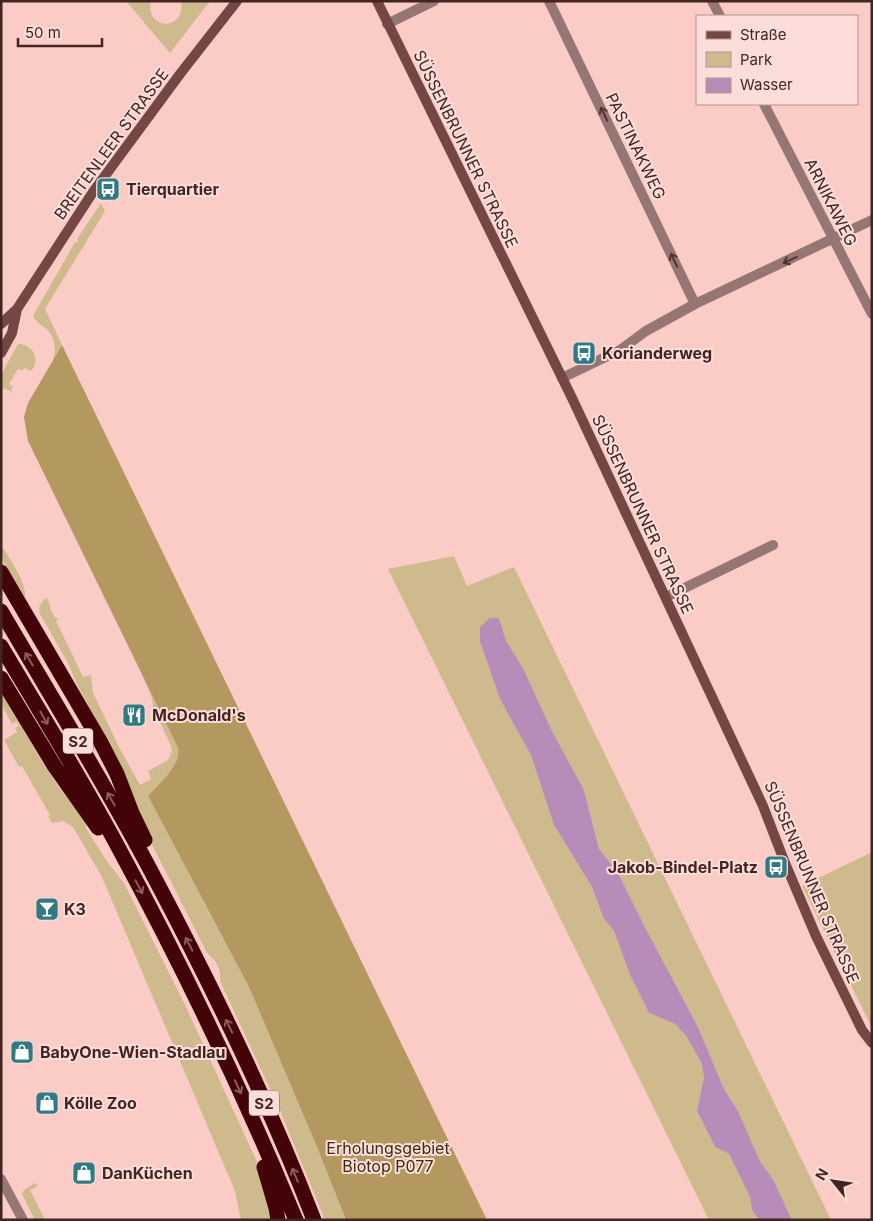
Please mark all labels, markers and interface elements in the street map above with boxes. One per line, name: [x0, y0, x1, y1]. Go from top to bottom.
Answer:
scale bar: [18, 15, 101, 47]
legend: [696, 15, 858, 105]
text: 50 m: [25, 23, 61, 42]
text: Straße: [740, 25, 787, 44]
street label: SÜSSENBRUNNER STRASSE: [409, 47, 523, 251]
text: Park: [740, 50, 773, 69]
street label: BREITENLEER STRASSE: [49, 65, 173, 223]
text: Wasser: [740, 75, 793, 94]
street label: PASTINAKWEG: [602, 89, 670, 203]
one-way arrow: [598, 107, 608, 122]
street label: ARNIKAWEG: [800, 155, 862, 249]
bus stop icon: Tierquartier: [95, 176, 121, 202]
place label: Tierquartier: [126, 179, 220, 199]
one-way arrow: [669, 253, 679, 268]
one-way arrow: [783, 256, 798, 265]
bus stop icon: Korianderweg: [571, 340, 597, 366]
place label: Korianderweg: [602, 343, 712, 363]
street label: SÜSSENBRUNNER STRASSE: [588, 411, 698, 617]
one-way arrow: [24, 652, 34, 666]
restaurant icon: McDonald's: [121, 702, 147, 728]
place label: McDonald's: [152, 705, 246, 725]
one-way arrow: [39, 711, 49, 725]
road number: S2: [63, 728, 93, 754]
street label: SÜSSENBRUNNER STRASSE: [760, 778, 864, 986]
one-way arrow: [106, 793, 116, 807]
bus stop icon: Jakob-Bindel-Platz: [763, 854, 789, 880]
place label: Jakob-Bindel-Platz: [608, 857, 758, 877]
one-way arrow: [134, 879, 144, 894]
bar icon: K3: [34, 896, 60, 922]
place label: K3: [64, 899, 86, 919]
one-way arrow: [183, 937, 193, 952]
one-way arrow: [224, 1019, 233, 1034]
shop icon: BabyOne-Wien-Stadlau: [9, 1039, 35, 1065]
place label: BabyOne-Wien-Stadlau: [40, 1042, 226, 1062]
one-way arrow: [234, 1079, 243, 1094]
shop icon: Kölle Zoo: [34, 1090, 60, 1116]
road number: S2: [249, 1090, 279, 1116]
place label: Kölle Zoo: [64, 1093, 137, 1113]
park label: Erholungsgebiet Biotop P077: [326, 1138, 450, 1176]
north arrow: [808, 1156, 858, 1206]
shop icon: DanKüchen: [71, 1160, 97, 1186]
place label: DanKüchen: [102, 1163, 193, 1183]
text: N: [811, 1165, 831, 1183]
one-way arrow: [290, 1168, 299, 1183]

